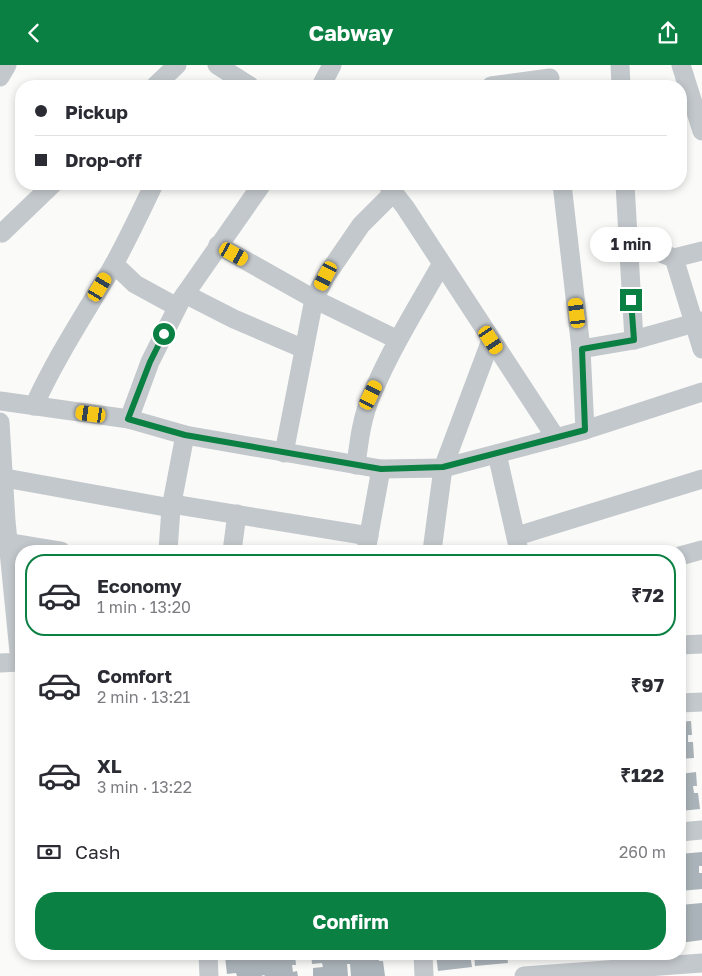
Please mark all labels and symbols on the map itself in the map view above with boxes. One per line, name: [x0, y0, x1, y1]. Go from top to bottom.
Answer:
callout: 1 min: [590, 227, 672, 263]
car: [217, 240, 250, 268]
car: [312, 259, 339, 293]
car: [85, 270, 114, 304]
route end: [620, 289, 642, 311]
car: [567, 297, 586, 329]
route start: [153, 323, 175, 345]
car: [476, 323, 505, 357]
car: [357, 378, 384, 412]
car: [75, 404, 106, 424]

